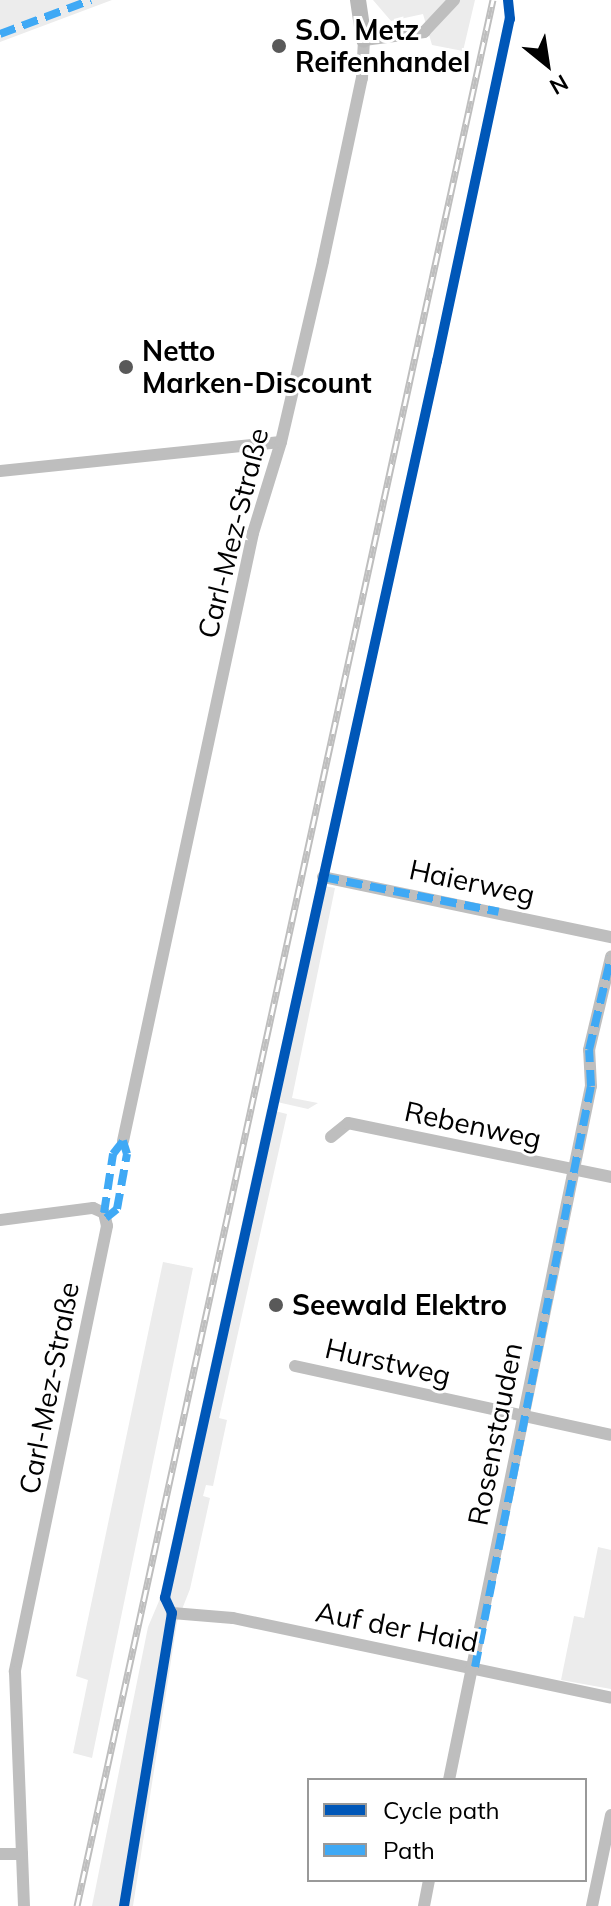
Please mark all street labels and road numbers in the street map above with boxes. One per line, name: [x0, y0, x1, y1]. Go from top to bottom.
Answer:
street label: Carl-Mez-Straße: [191, 424, 275, 642]
street label: Haierweg: [406, 852, 538, 912]
street label: Rebenweg: [402, 1094, 544, 1156]
street label: Carl-Mez-Straße: [12, 1279, 86, 1497]
street label: Hurstweg: [322, 1331, 454, 1393]
street label: Rosenstauden: [461, 1340, 529, 1528]
street label: Auf der Haid: [313, 1595, 481, 1659]

